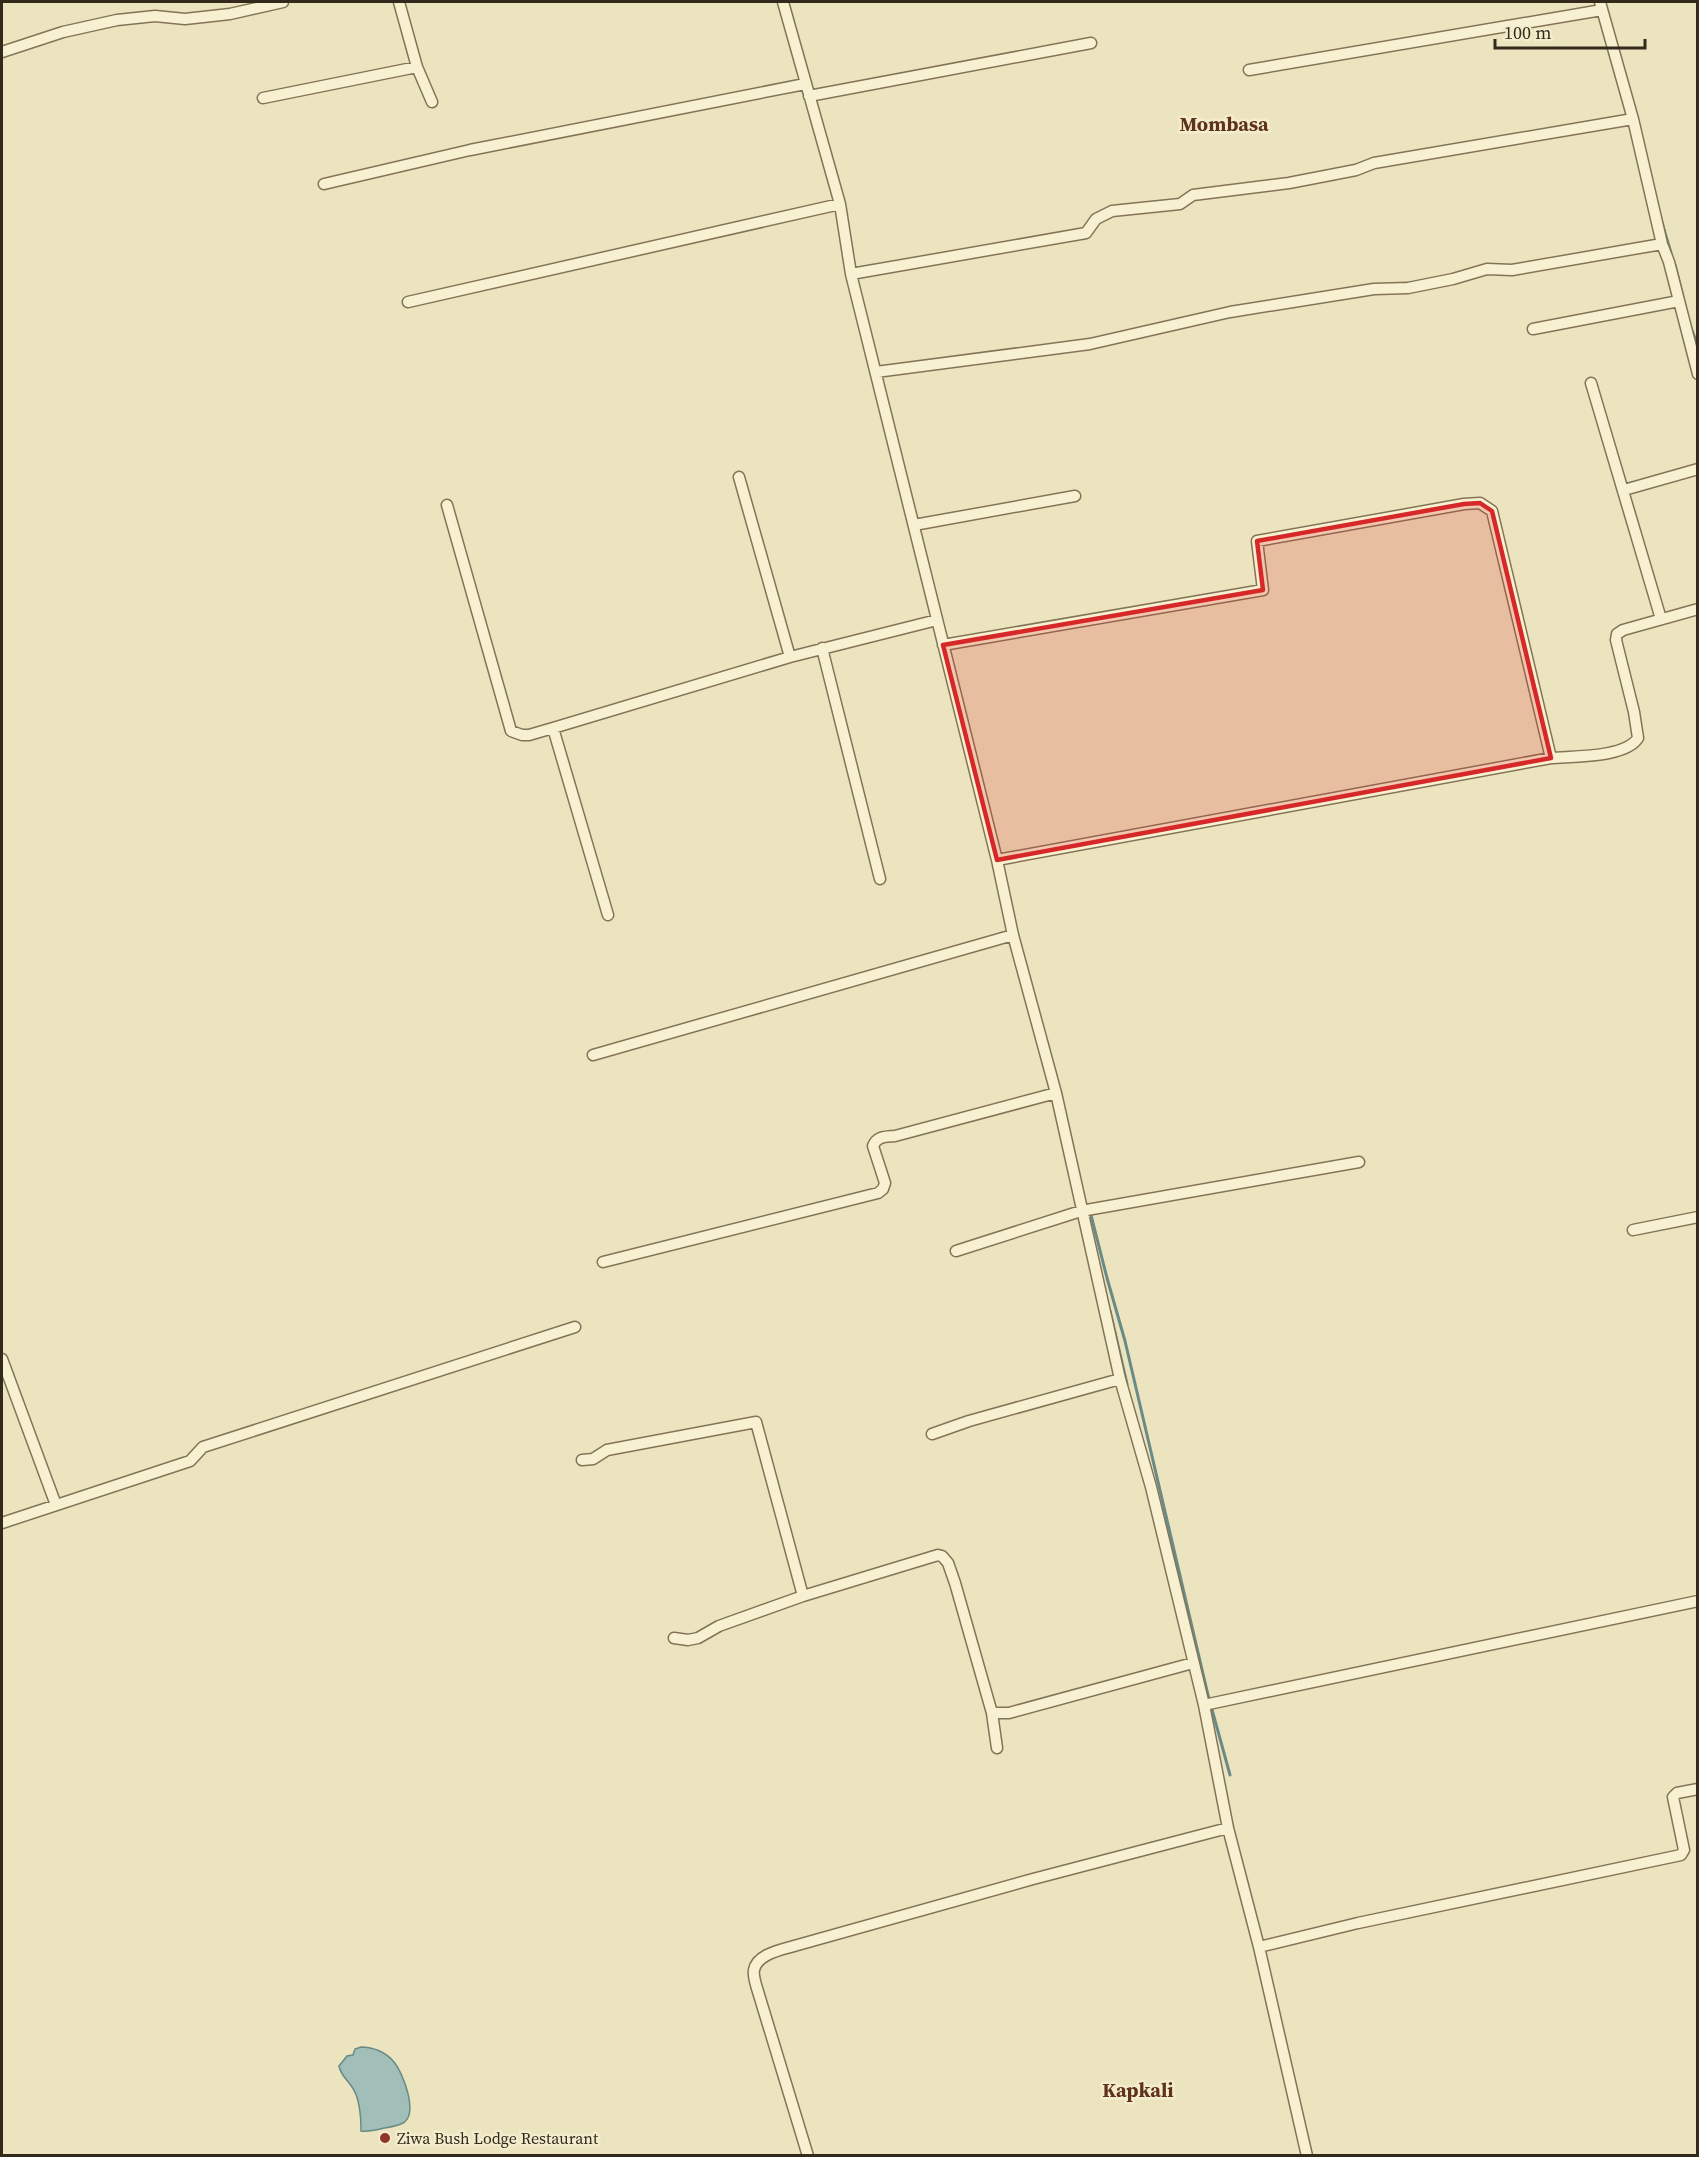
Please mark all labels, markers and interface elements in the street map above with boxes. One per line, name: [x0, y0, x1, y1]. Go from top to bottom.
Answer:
scale bar: [1495, 12, 1645, 50]
text: 100 m: [1504, 20, 1551, 45]
district label: Mombasa: [1179, 110, 1269, 138]
district label: Kapkali: [1102, 2076, 1174, 2104]
place label: Ziwa Bush Lodge Restaurant: [397, 2127, 599, 2149]
marker: Ziwa Bush Lodge Restaurant: [378, 2131, 392, 2145]

